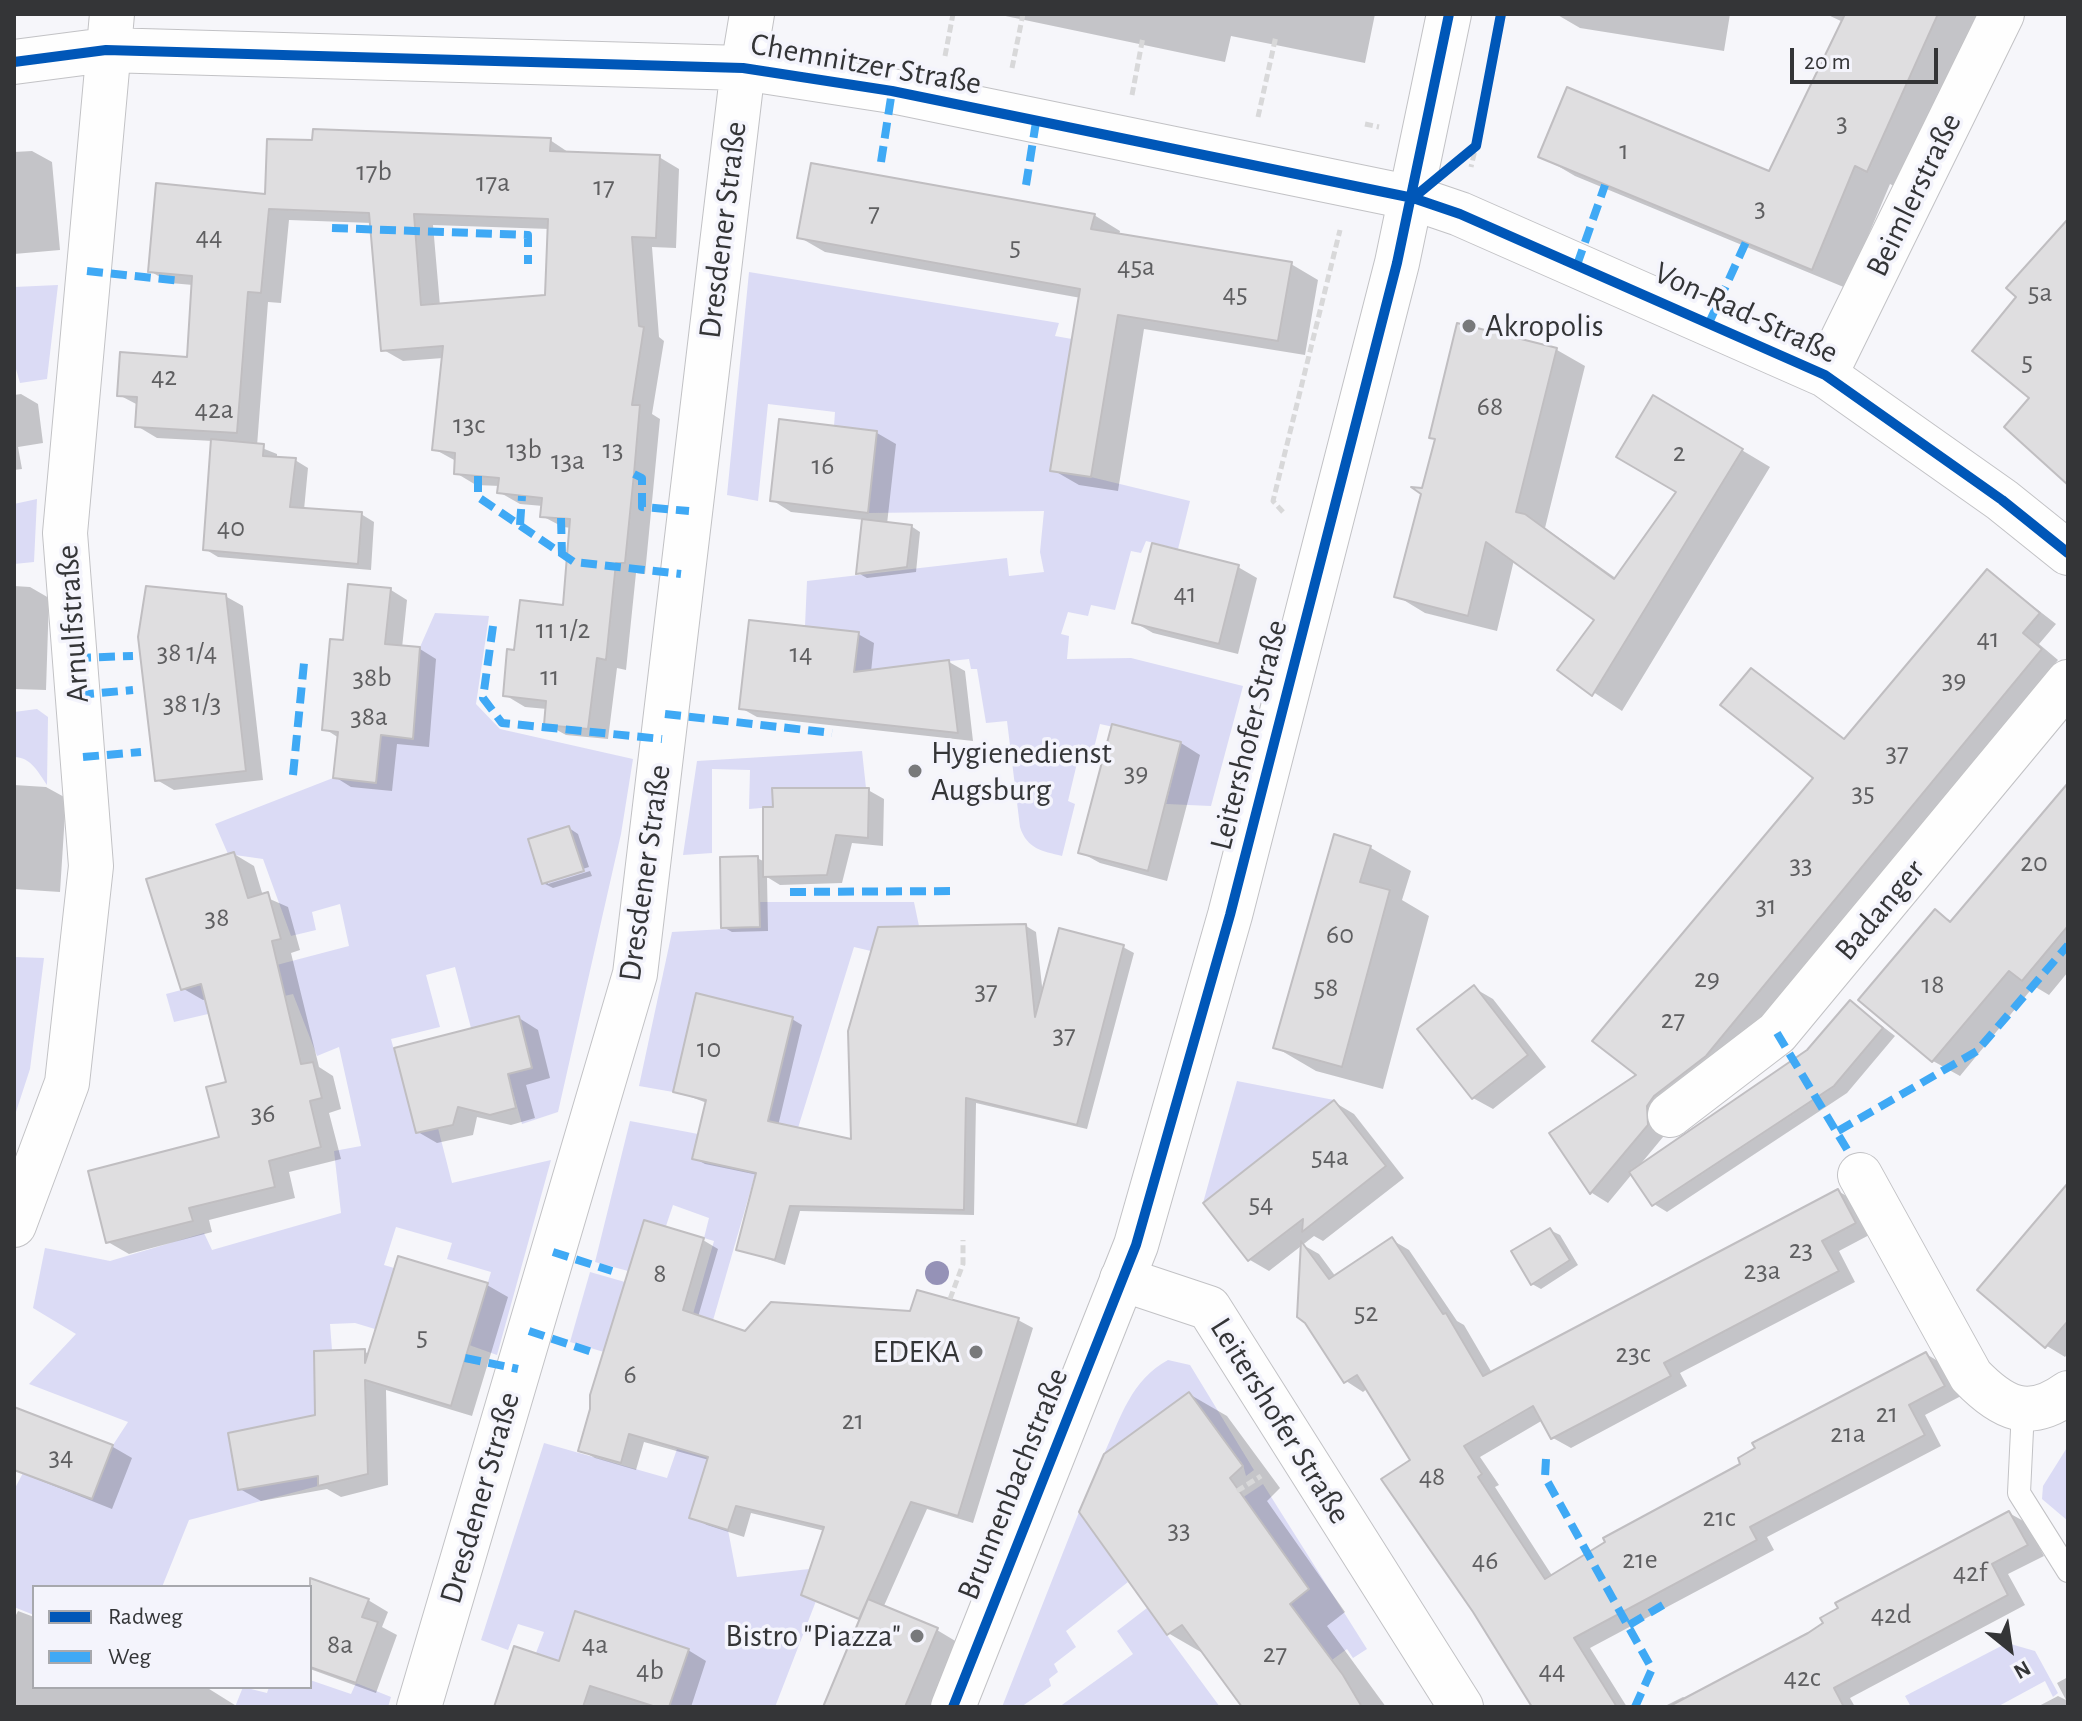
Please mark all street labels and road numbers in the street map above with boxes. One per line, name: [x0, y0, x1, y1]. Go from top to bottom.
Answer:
street label: Chemnitzer Straße: [748, 25, 984, 103]
street label: Beimlerstraße: [1858, 107, 1970, 283]
street label: Dresdener Straße: [691, 119, 755, 341]
street label: Von-Rad-Straße: [1648, 254, 1844, 372]
street label: Arnulfstraße: [48, 544, 98, 704]
street label: Leitershofer Straße: [1202, 616, 1296, 854]
street label: Dresdener Straße: [611, 762, 679, 984]
street label: Badanger: [1827, 852, 1933, 968]
street label: Leitershofer Straße: [1201, 1311, 1359, 1531]
street label: Brunnenbachstraße: [949, 1362, 1077, 1606]
street label: Dresdener Straße: [431, 1388, 529, 1608]

